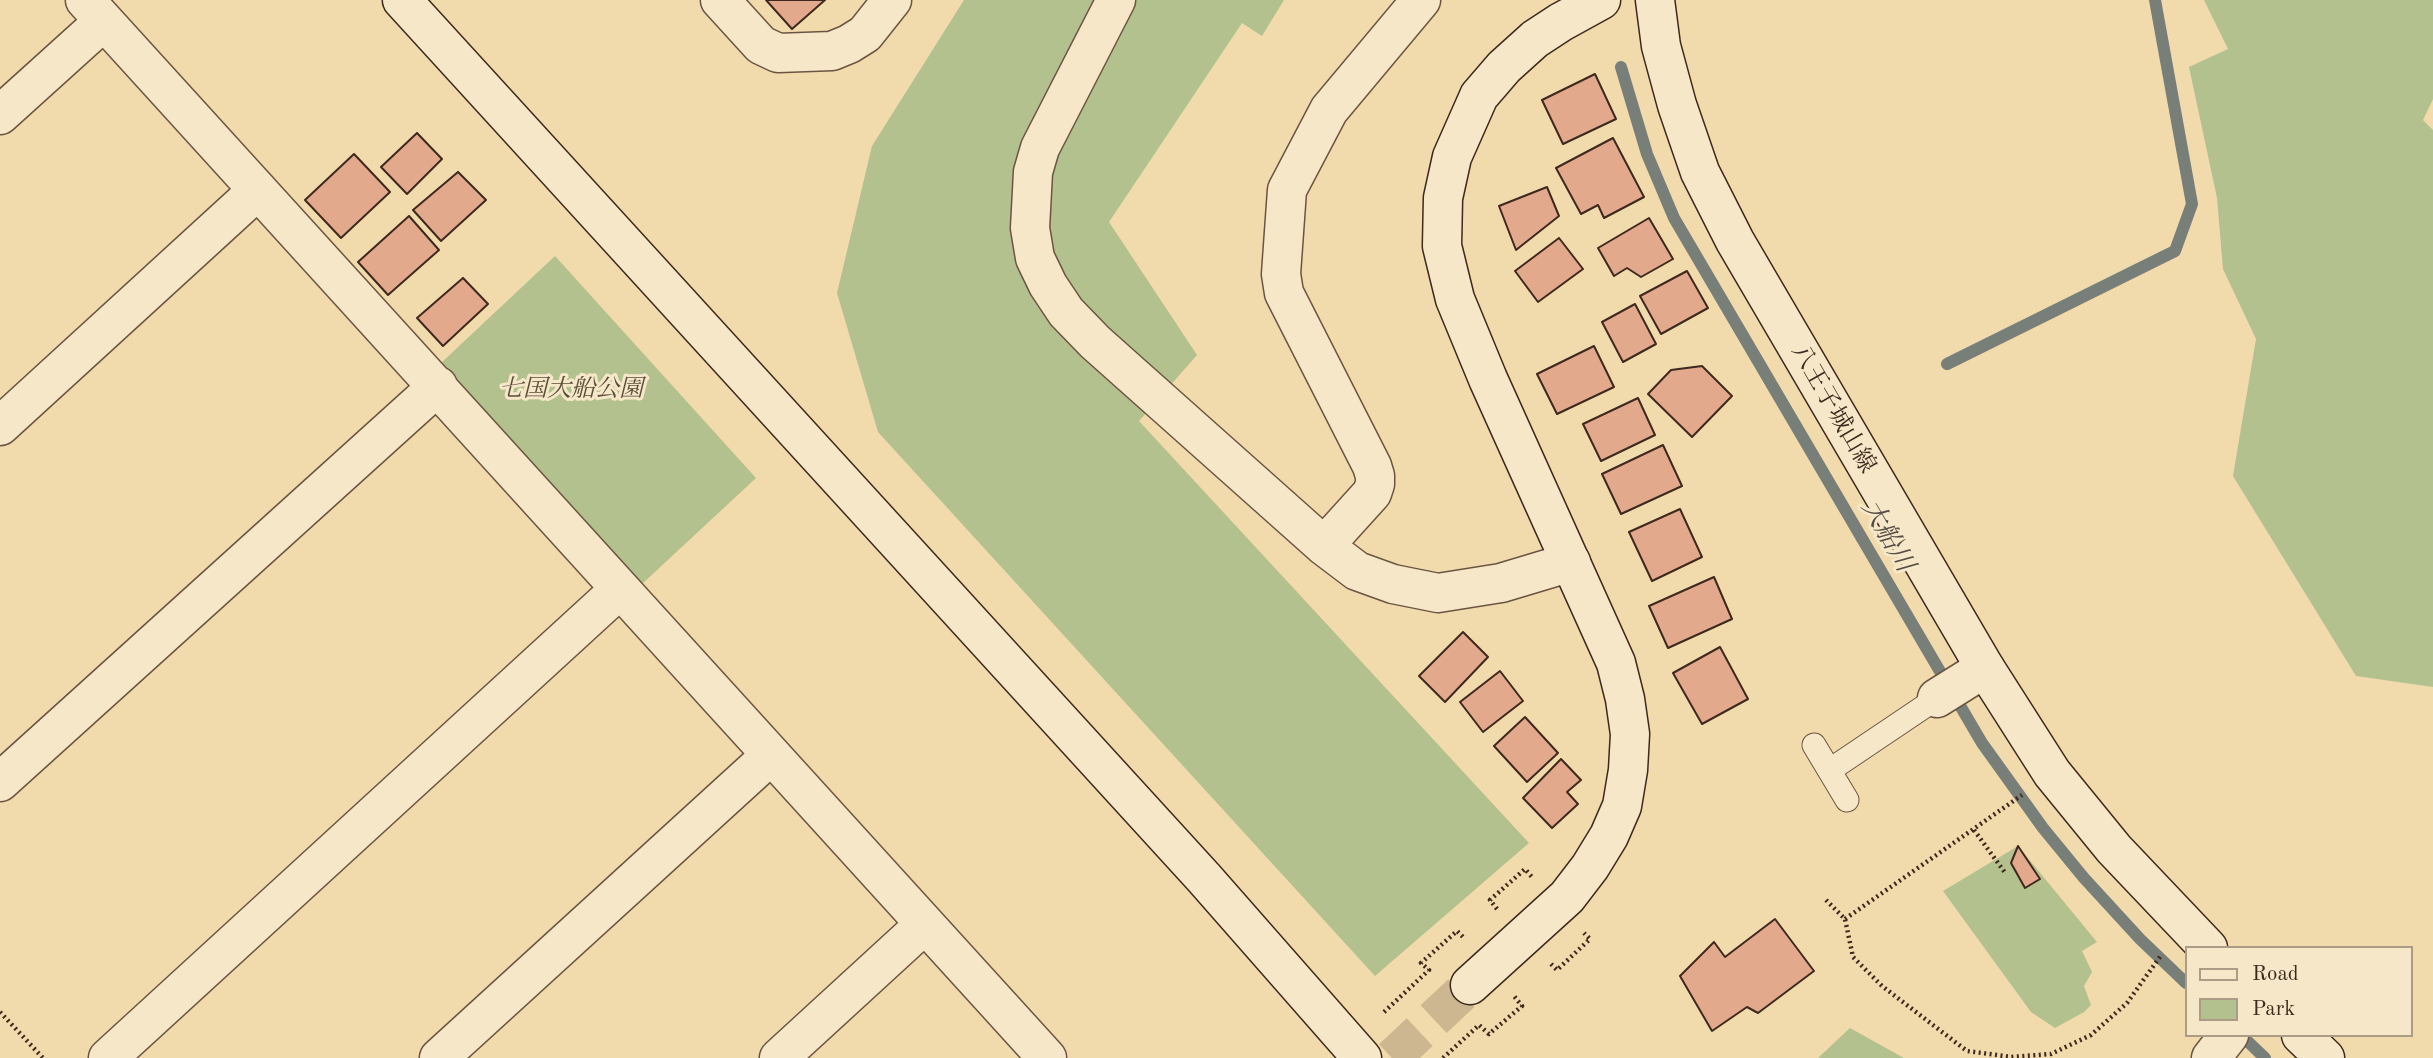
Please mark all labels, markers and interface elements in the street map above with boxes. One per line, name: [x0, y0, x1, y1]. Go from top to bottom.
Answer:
street label: 八王子城山線: [1785, 339, 1881, 479]
park label: 七国大船公園: [499, 376, 643, 404]
water label: 大船川: [1854, 494, 1920, 578]
legend: [2184, 946, 2412, 1037]
text: Road: [2252, 964, 2299, 985]
text: Park: [2252, 999, 2295, 1020]

